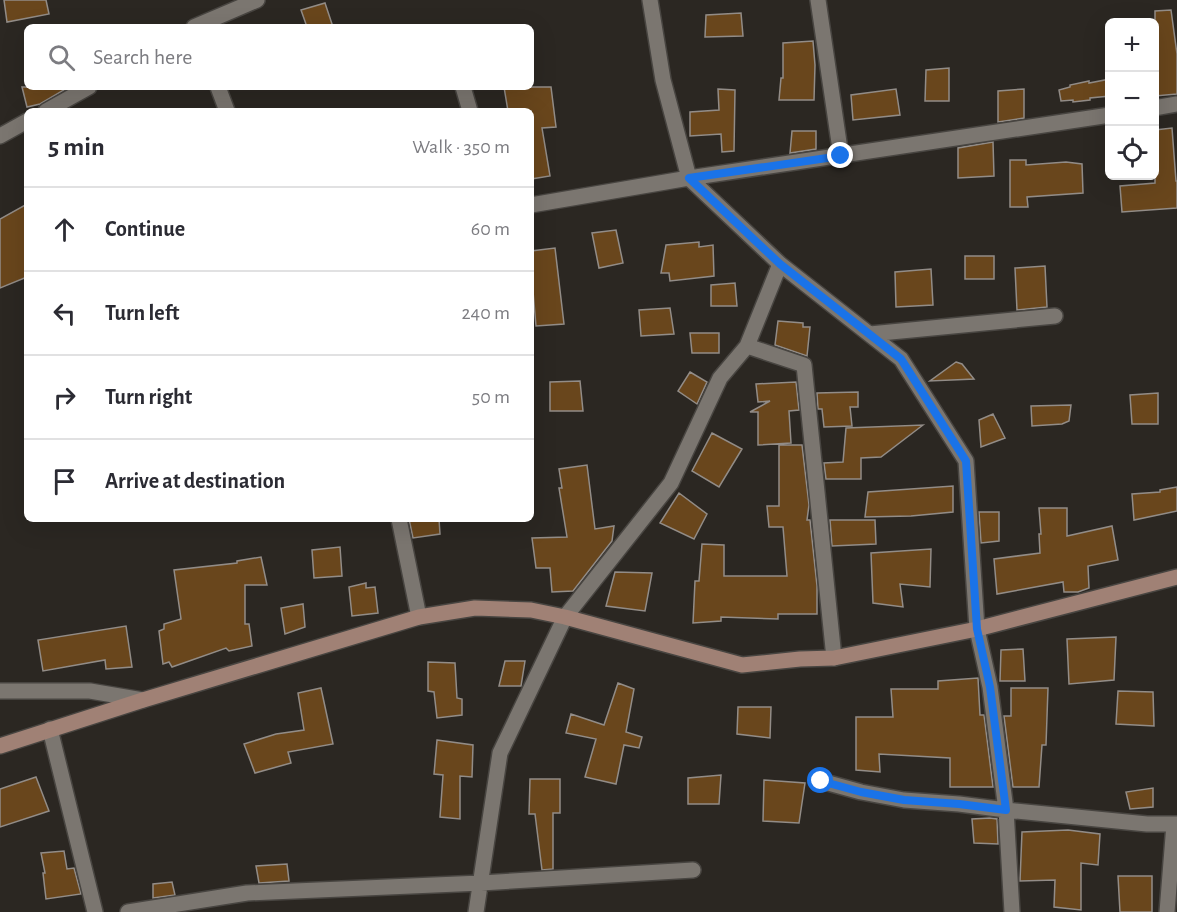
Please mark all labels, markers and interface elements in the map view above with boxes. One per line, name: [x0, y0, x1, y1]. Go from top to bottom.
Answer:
map controls: [1105, 18, 1159, 180]
button: +: [1105, 18, 1159, 72]
search box: [24, 24, 534, 90]
icon: search: [45, 41, 78, 74]
text: Search here: [93, 46, 192, 68]
button: −: [1105, 72, 1159, 126]
button: locate: [1105, 126, 1159, 180]
text: 5 min: [48, 134, 105, 160]
text: Walk · 350 m: [412, 137, 510, 157]
route end: [827, 142, 853, 168]
icon: ahead: [48, 213, 81, 246]
text: Continue: [105, 218, 185, 240]
text: 60 m: [471, 219, 510, 239]
icon: left: [48, 297, 81, 330]
text: Turn left: [105, 302, 179, 324]
text: 240 m: [461, 303, 510, 323]
icon: right: [48, 381, 81, 414]
text: Turn right: [105, 386, 192, 408]
text: 50 m: [472, 387, 510, 407]
icon: arrive: [48, 465, 81, 498]
text: Arrive at destination: [105, 470, 285, 492]
route start: [807, 767, 833, 793]

